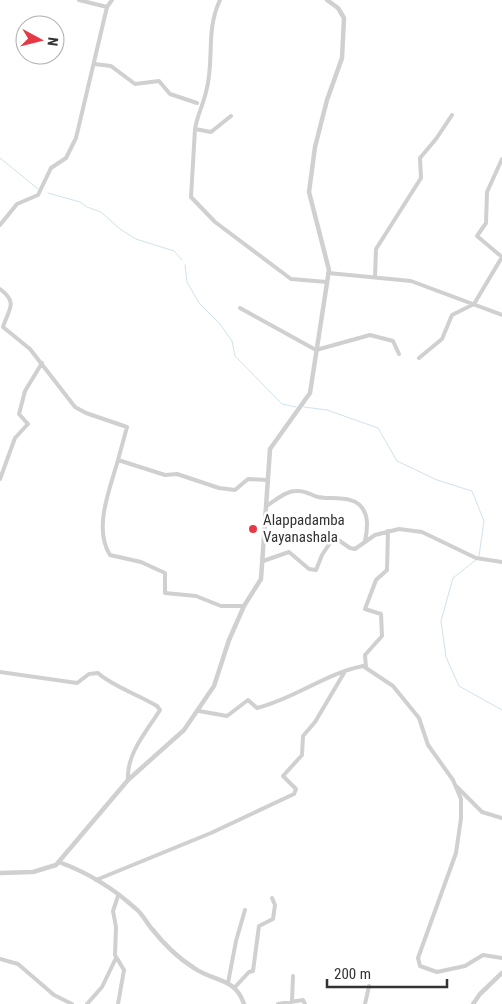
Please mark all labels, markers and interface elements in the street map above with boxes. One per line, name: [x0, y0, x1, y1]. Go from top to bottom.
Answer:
north arrow: [15, 15, 65, 65]
text: N: [44, 36, 61, 47]
place label: Alappadamba Vayanashala: [263, 511, 345, 546]
marker: Alappadamba Vayanashala: [247, 523, 259, 535]
scale bar: [327, 956, 447, 988]
text: 200 m: [334, 965, 371, 983]

